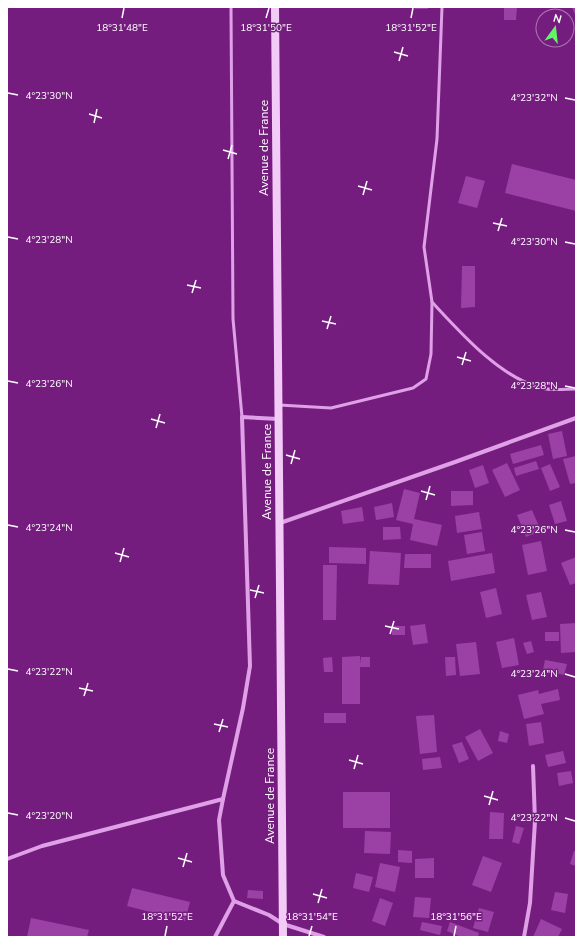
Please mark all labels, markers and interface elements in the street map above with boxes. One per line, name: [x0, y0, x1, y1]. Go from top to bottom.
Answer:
north arrow: [535, 8, 575, 48]
text: N: [552, 11, 563, 27]
text: 18°31'48"E: [96, 21, 148, 35]
text: 18°31'50"E: [240, 21, 292, 35]
text: 18°31'52"E: [385, 21, 437, 35]
text: 4°23'30"N: [25, 89, 73, 103]
text: 4°23'32"N: [510, 91, 558, 105]
street label: Avenue de France: [256, 100, 272, 196]
text: 4°23'28"N: [25, 233, 73, 247]
text: 4°23'30"N: [510, 235, 558, 249]
text: 4°23'26"N: [25, 377, 73, 391]
text: 4°23'28"N: [510, 379, 558, 393]
street label: Avenue de France: [259, 424, 275, 520]
text: 4°23'24"N: [25, 521, 73, 535]
text: 4°23'26"N: [510, 523, 558, 537]
text: 4°23'22"N: [25, 665, 73, 679]
text: 4°23'24"N: [510, 667, 558, 681]
street label: Avenue de France: [262, 748, 278, 844]
text: 4°23'20"N: [25, 809, 73, 823]
text: 4°23'22"N: [510, 811, 558, 825]
text: 18°31'52"E: [141, 910, 193, 924]
text: 18°31'54"E: [286, 910, 338, 924]
text: 18°31'56"E: [430, 910, 482, 924]

